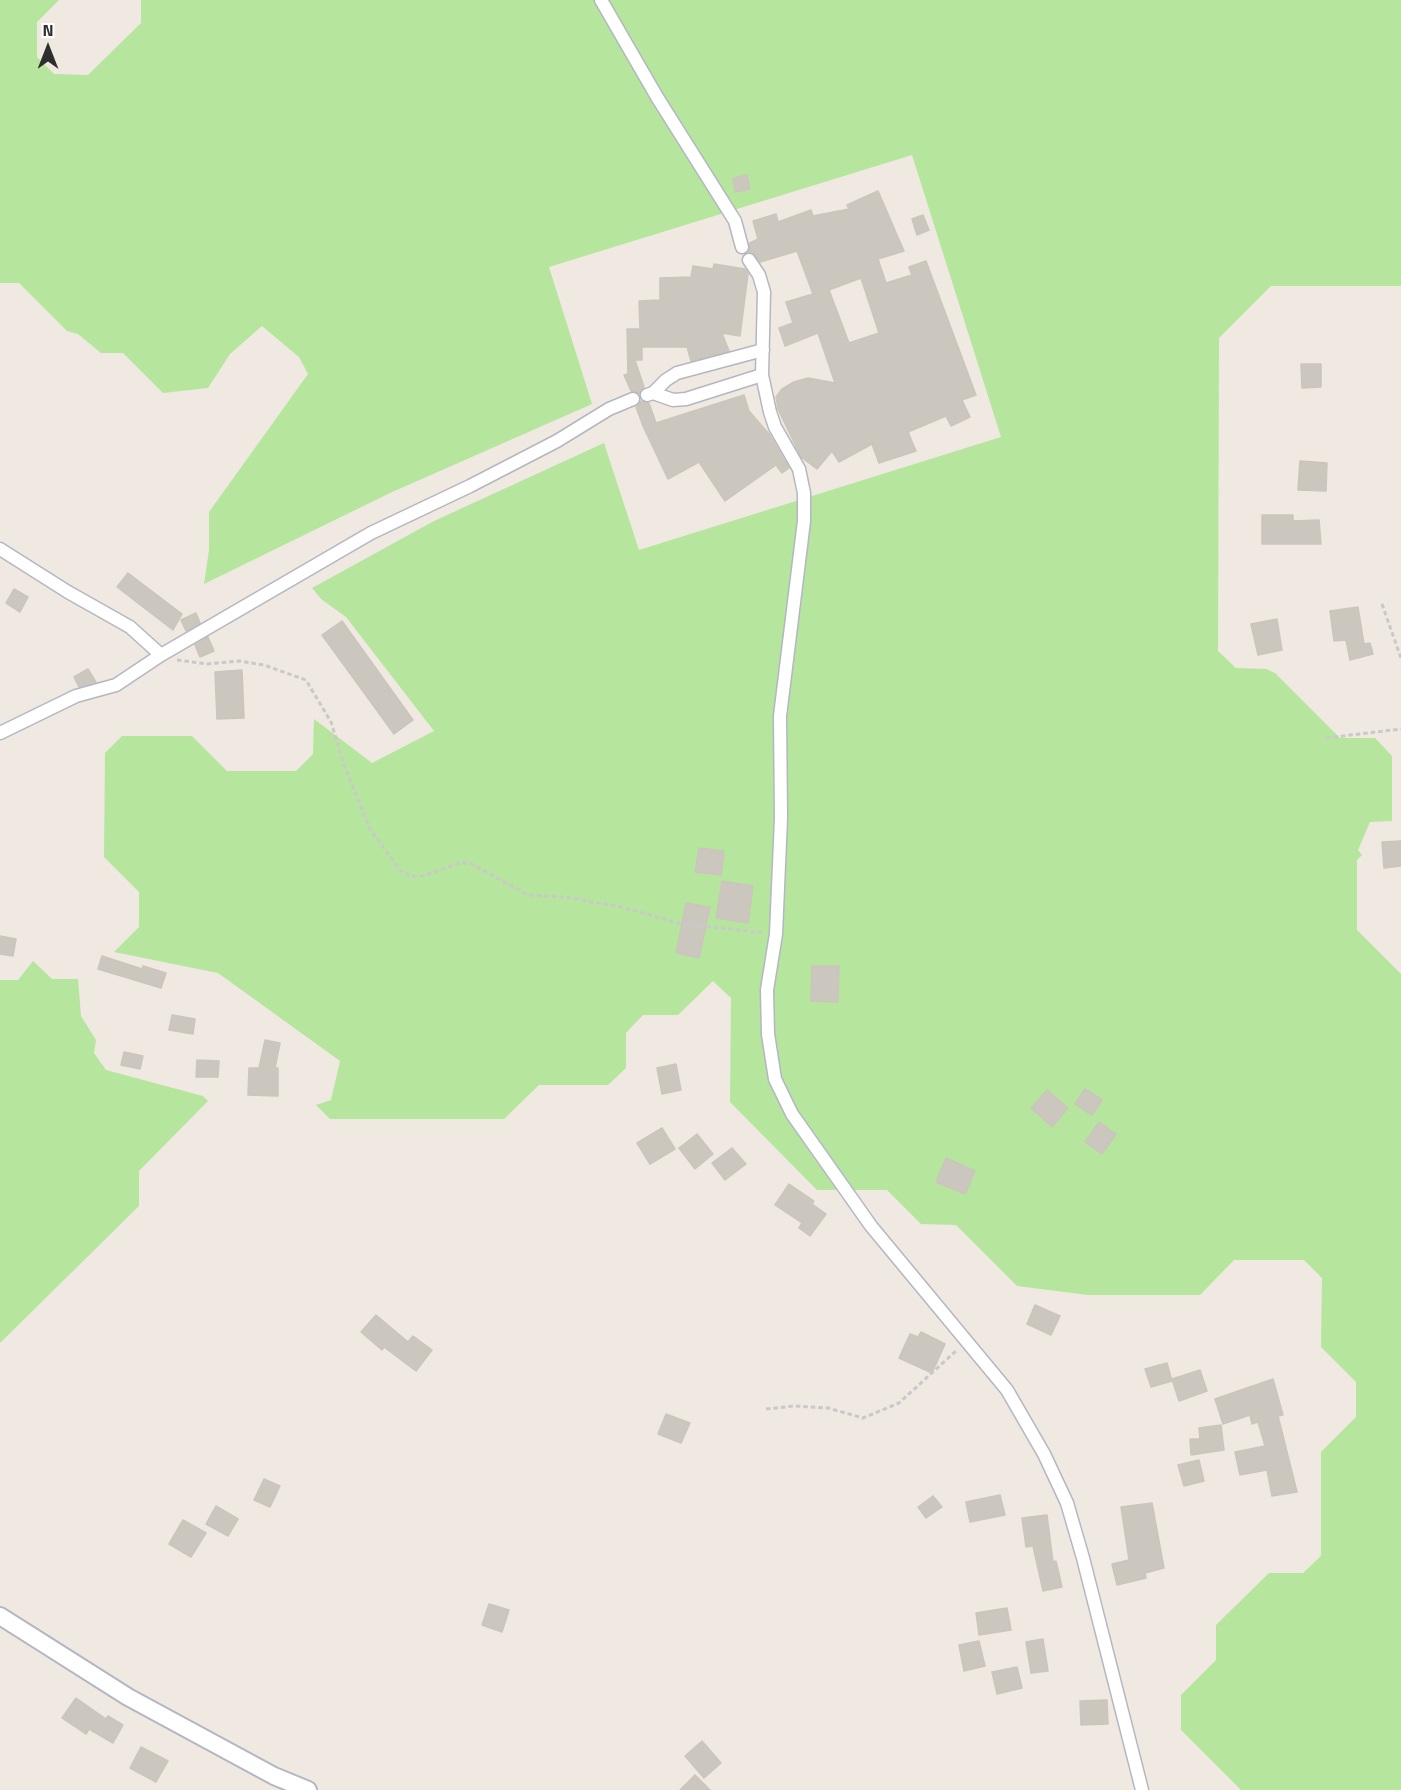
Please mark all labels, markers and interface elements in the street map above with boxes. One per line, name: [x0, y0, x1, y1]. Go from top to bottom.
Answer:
north arrow: [18, 18, 78, 78]
text: N: [42, 18, 54, 42]

